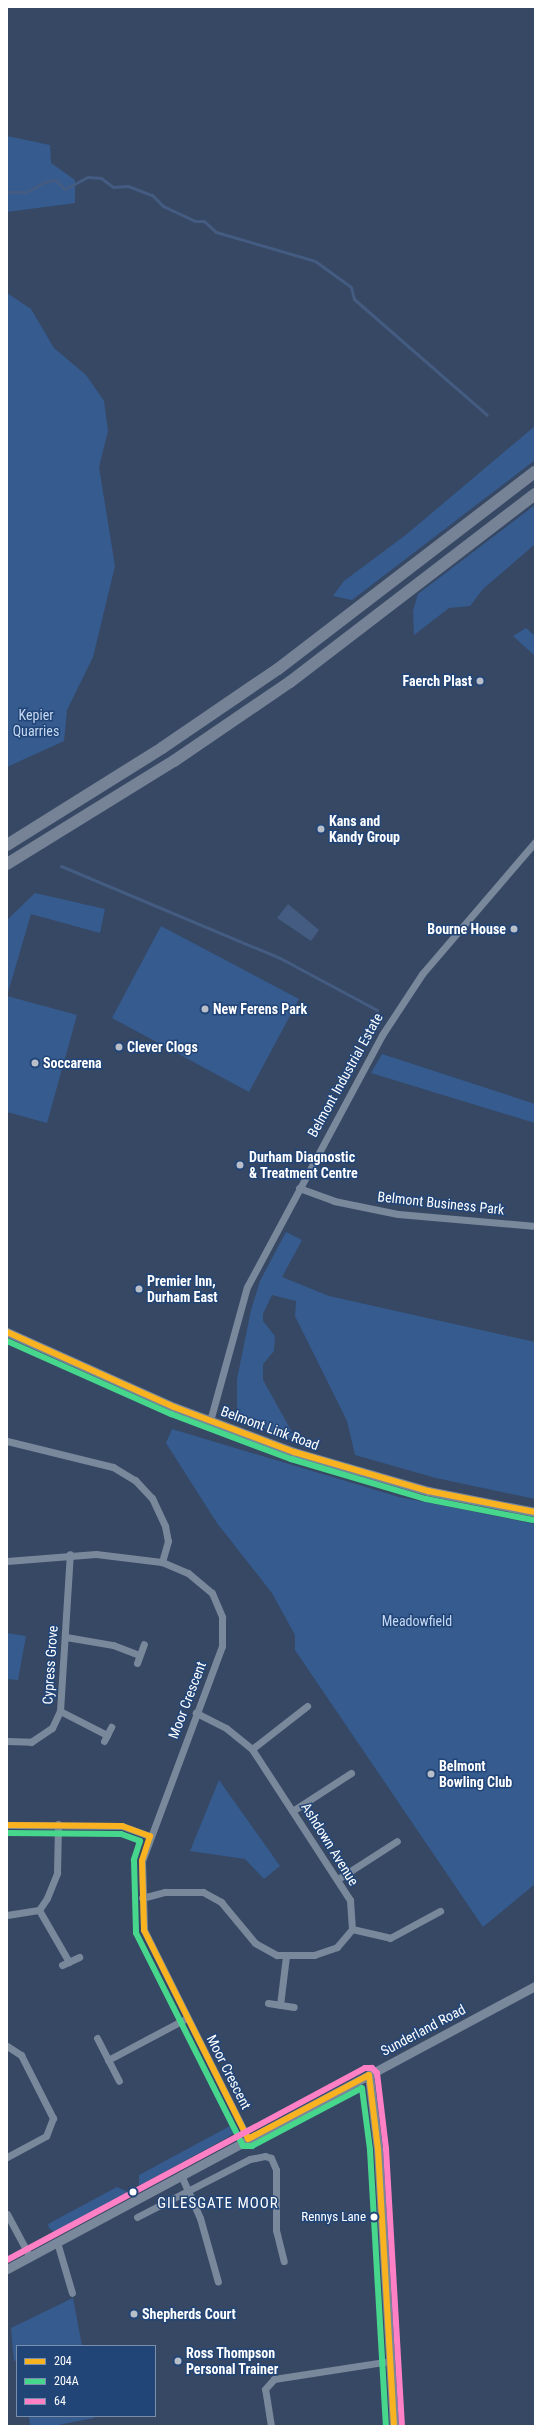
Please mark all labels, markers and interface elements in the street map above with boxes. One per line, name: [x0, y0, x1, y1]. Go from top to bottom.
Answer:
place label: Faerch Plast: [402, 673, 472, 689]
marker: Faerch Plast: [475, 676, 485, 686]
park label: Kepier Quarries: [13, 707, 59, 740]
place label: Kans and Kandy Group: [329, 813, 400, 846]
marker: Kans and Kandy Group: [316, 824, 326, 834]
place label: Bourne House: [427, 921, 506, 937]
marker: Bourne House: [509, 924, 519, 934]
place label: New Ferens Park: [213, 1001, 307, 1017]
marker: New Ferens Park: [200, 1004, 210, 1014]
street label: Belmont Industrial Estate: [304, 1010, 386, 1140]
place label: Clever Clogs: [127, 1039, 198, 1055]
marker: Clever Clogs: [114, 1042, 124, 1052]
place label: Soccarena: [43, 1055, 102, 1071]
marker: Soccarena: [30, 1058, 40, 1068]
place label: Durham Diagnostic & Treatment Centre: [249, 1149, 358, 1182]
marker: Durham Diagnostic & Treatment Centre: [234, 1159, 246, 1171]
street label: Belmont Business Park: [377, 1188, 505, 1218]
place label: Premier Inn, Durham East: [147, 1273, 218, 1306]
marker: Premier Inn, Durham East: [134, 1284, 144, 1294]
street label: Belmont Link Road: [219, 1402, 321, 1454]
park label: Meadowfield: [382, 1613, 452, 1629]
street label: Cypress Grove: [39, 1625, 61, 1705]
street label: Moor Crescent: [165, 1659, 209, 1741]
place label: Belmont Bowling Club: [439, 1758, 512, 1790]
marker: Belmont Bowling Club: [426, 1769, 436, 1779]
street label: Ashdown Avenue: [298, 1799, 362, 1889]
street label: Sunderland Road: [378, 2001, 468, 2059]
street label: Moor Crescent: [203, 2032, 255, 2112]
unlabelled marker: [128, 2187, 138, 2197]
district label: GILESGATE MOOR: [157, 2195, 279, 2213]
place label: Rennys Lane: [301, 2209, 366, 2225]
marker: Rennys Lane: [369, 2212, 379, 2222]
place label: Shepherds Court: [142, 2306, 236, 2322]
marker: Shepherds Court: [129, 2309, 139, 2319]
legend: [16, 2345, 156, 2417]
place label: Ross Thompson Personal Trainer: [186, 2345, 279, 2378]
text: 204: [54, 2354, 72, 2368]
marker: Ross Thompson Personal Trainer: [173, 2356, 183, 2366]
text: 204A: [54, 2374, 79, 2388]
text: 64: [54, 2394, 66, 2408]

